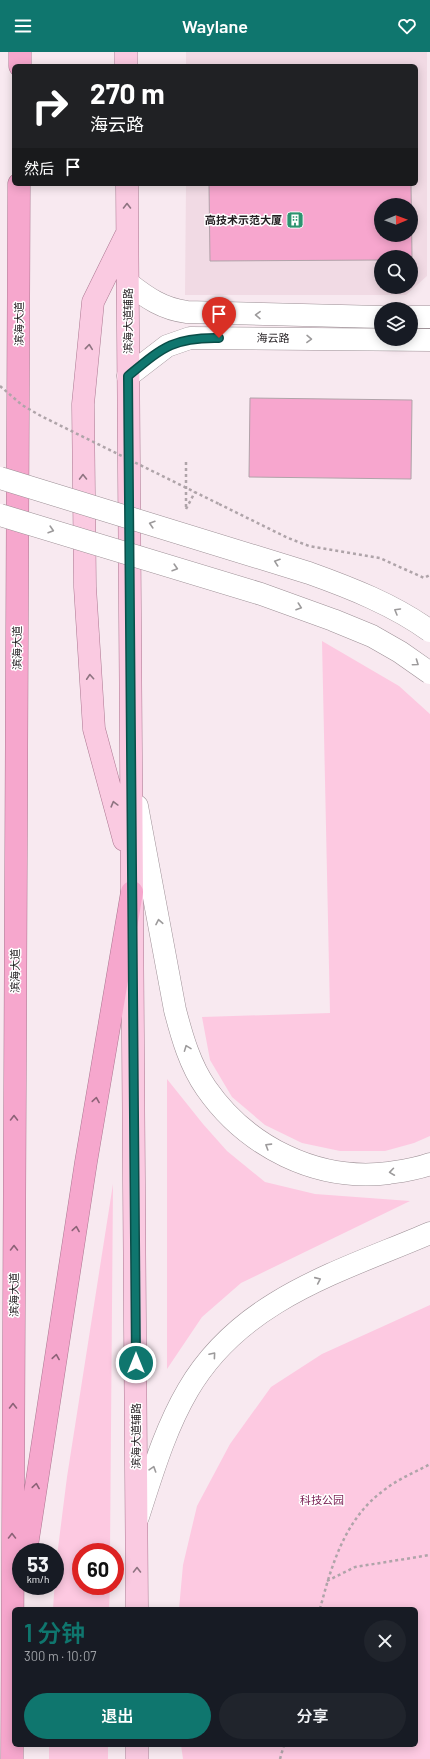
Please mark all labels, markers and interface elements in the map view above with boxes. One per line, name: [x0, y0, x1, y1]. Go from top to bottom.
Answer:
icon: menu: [12, 15, 34, 37]
text: Waylane: [182, 15, 248, 37]
icon: heart: [396, 15, 418, 37]
text: 270 m: [90, 76, 165, 110]
icon: right: [24, 80, 76, 132]
text: 海云路: [90, 113, 144, 135]
icon: arrive: [62, 156, 84, 178]
text: 然后: [24, 159, 54, 177]
north arrow: [374, 198, 418, 242]
map controls: [374, 198, 418, 346]
one-way arrow: [123, 203, 131, 209]
building icon: 高技术示范大厦: [285, 210, 305, 230]
place label: 高技术示范大厦: [205, 213, 282, 226]
button: search: [374, 250, 418, 294]
street label: 滨海大道辅路: [121, 288, 134, 354]
pin: [202, 297, 236, 338]
street label: 滨海大道: [12, 302, 25, 346]
button: layers: [374, 302, 418, 346]
icon: arrive: [208, 303, 230, 325]
one-way arrow: [255, 311, 261, 319]
street label: 海云路: [256, 331, 290, 344]
one-way arrow: [306, 335, 312, 343]
one-way arrow: [84, 344, 93, 350]
one-way arrow: [79, 474, 88, 480]
one-way arrow: [149, 520, 156, 529]
one-way arrow: [47, 525, 54, 534]
one-way arrow: [273, 558, 280, 567]
one-way arrow: [171, 563, 178, 572]
one-way arrow: [295, 603, 302, 611]
one-way arrow: [394, 608, 401, 615]
street label: 滨海大道: [10, 626, 23, 670]
one-way arrow: [412, 658, 419, 666]
one-way arrow: [86, 674, 95, 680]
one-way arrow: [110, 801, 119, 808]
one-way arrow: [155, 919, 164, 925]
street label: 滨海大道: [8, 949, 21, 993]
one-way arrow: [183, 1045, 191, 1052]
one-way arrow: [91, 1097, 100, 1103]
one-way arrow: [10, 1115, 19, 1121]
one-way arrow: [265, 1144, 272, 1151]
one-way arrow: [389, 1168, 395, 1177]
one-way arrow: [71, 1226, 80, 1232]
one-way arrow: [10, 1245, 18, 1251]
street label: 滨海大道: [7, 1273, 20, 1317]
one-way arrow: [314, 1277, 322, 1285]
position arrow: [115, 1342, 157, 1384]
one-way arrow: [208, 1352, 215, 1359]
one-way arrow: [51, 1354, 60, 1360]
one-way arrow: [9, 1403, 17, 1409]
street label: 滨海大道辅路: [129, 1403, 142, 1469]
one-way arrow: [148, 1466, 157, 1473]
one-way arrow: [31, 1483, 40, 1489]
park label: 科技公园: [300, 1493, 344, 1506]
one-way arrow: [8, 1533, 16, 1539]
speed limit sign: 60: [72, 1543, 124, 1595]
text: 53: [27, 1552, 49, 1576]
one-way arrow: [133, 1567, 141, 1573]
text: km/h: [27, 1573, 49, 1585]
text: 1 分钟: [24, 1618, 85, 1647]
button: close: [364, 1620, 406, 1662]
text: 300 m · 10:07: [24, 1648, 96, 1664]
button: 退出: [24, 1693, 211, 1739]
button: 分享: [219, 1693, 406, 1739]

